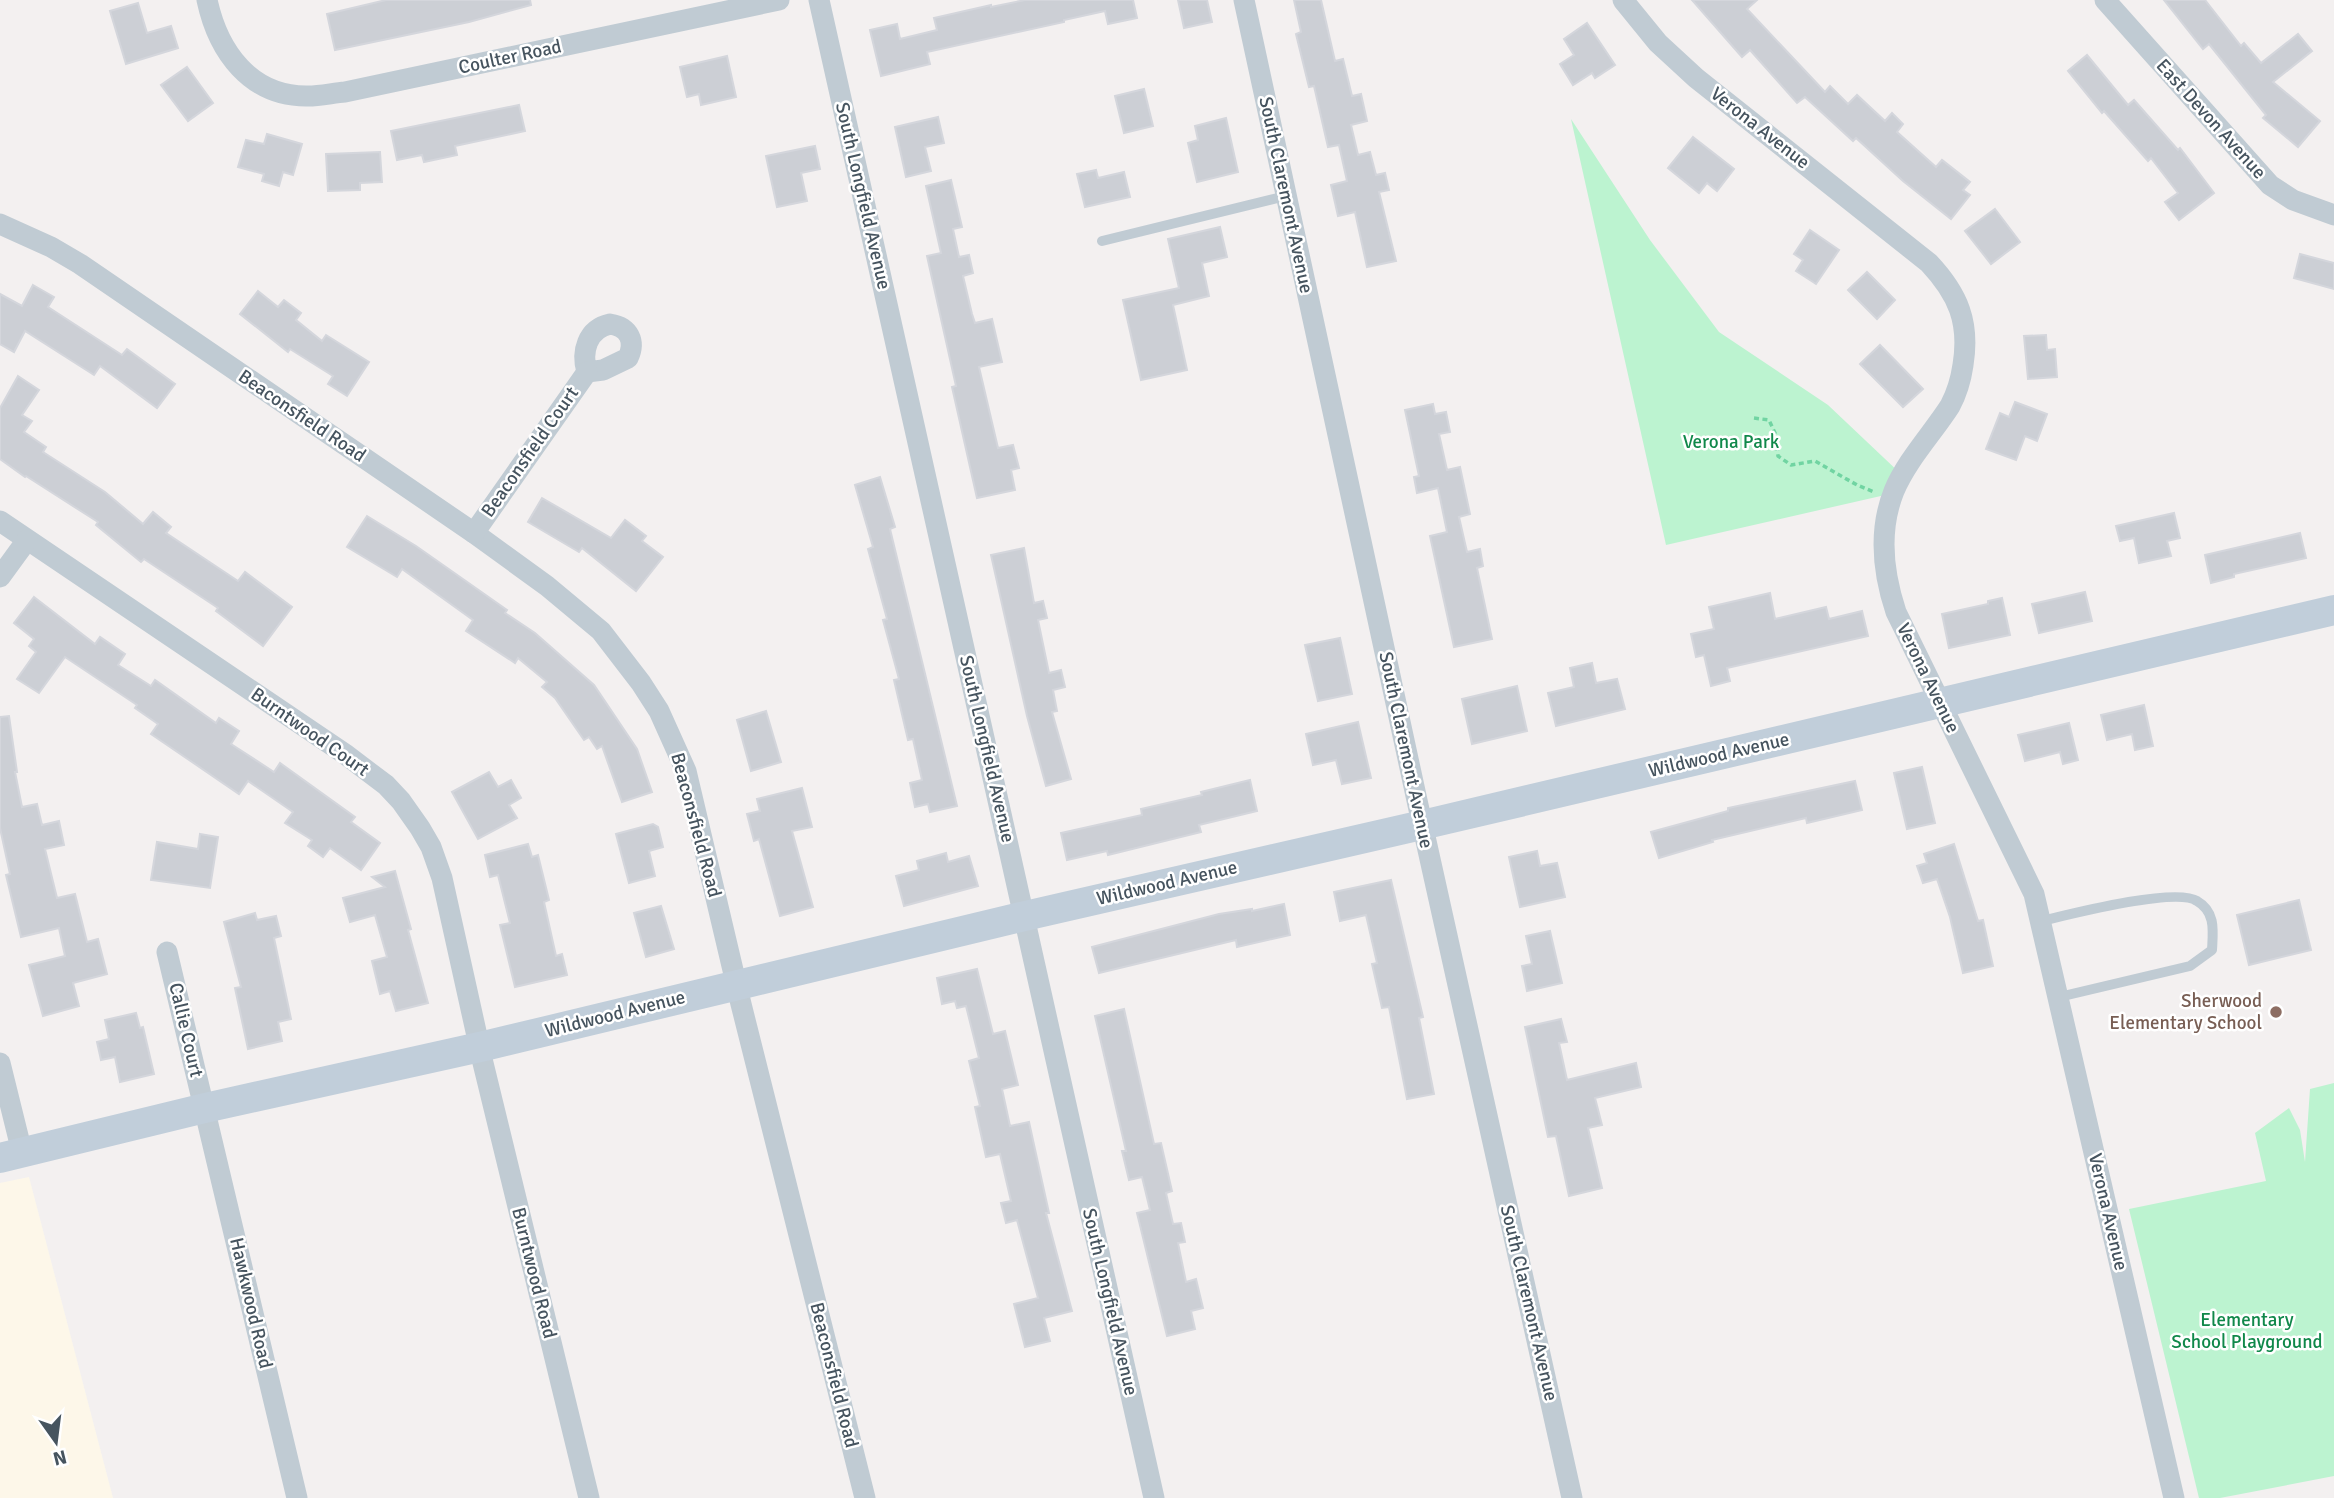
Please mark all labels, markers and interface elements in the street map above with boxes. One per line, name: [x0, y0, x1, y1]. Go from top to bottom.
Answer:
street label: Coulter Road: [456, 34, 564, 80]
street label: East Devon Avenue: [2151, 54, 2271, 184]
street label: Verona Avenue: [1705, 82, 1815, 174]
street label: South Claremont Avenue: [1253, 94, 1319, 296]
street label: South Longfield Avenue: [830, 100, 896, 292]
street label: Beaconsfield Road: [234, 364, 370, 468]
street label: Beaconsfield Court: [476, 382, 584, 522]
park label: Verona Park: [1683, 430, 1780, 454]
street label: Verona Avenue: [1891, 619, 1965, 737]
street label: South Claremont Avenue: [1373, 649, 1439, 851]
street label: South Longfield Avenue: [954, 653, 1020, 845]
street label: Burntwood Court: [246, 682, 374, 782]
street label: Wildwood Avenue: [1646, 727, 1792, 783]
street label: Beaconsfield Road: [665, 750, 727, 900]
street label: Wildwood Avenue: [1094, 855, 1240, 911]
street label: Callie Court: [163, 980, 209, 1080]
street label: Wildwood Avenue: [542, 985, 688, 1043]
place label: Sherwood Elementary School: [2109, 989, 2262, 1035]
marker: Sherwood Elementary School: [2268, 1004, 2284, 1020]
street label: Verona Avenue: [2083, 1151, 2133, 1273]
street label: South Claremont Avenue: [1495, 1203, 1563, 1403]
street label: Burntwood Road: [506, 1205, 562, 1341]
street label: South Longfield Avenue: [1077, 1206, 1143, 1398]
street label: Hawkwood Road: [224, 1235, 278, 1371]
street label: Beaconsfield Road: [804, 1300, 864, 1450]
park label: Elementary School Playground: [2171, 1308, 2323, 1354]
north arrow: [21, 1407, 91, 1477]
text: N: [51, 1444, 69, 1471]

